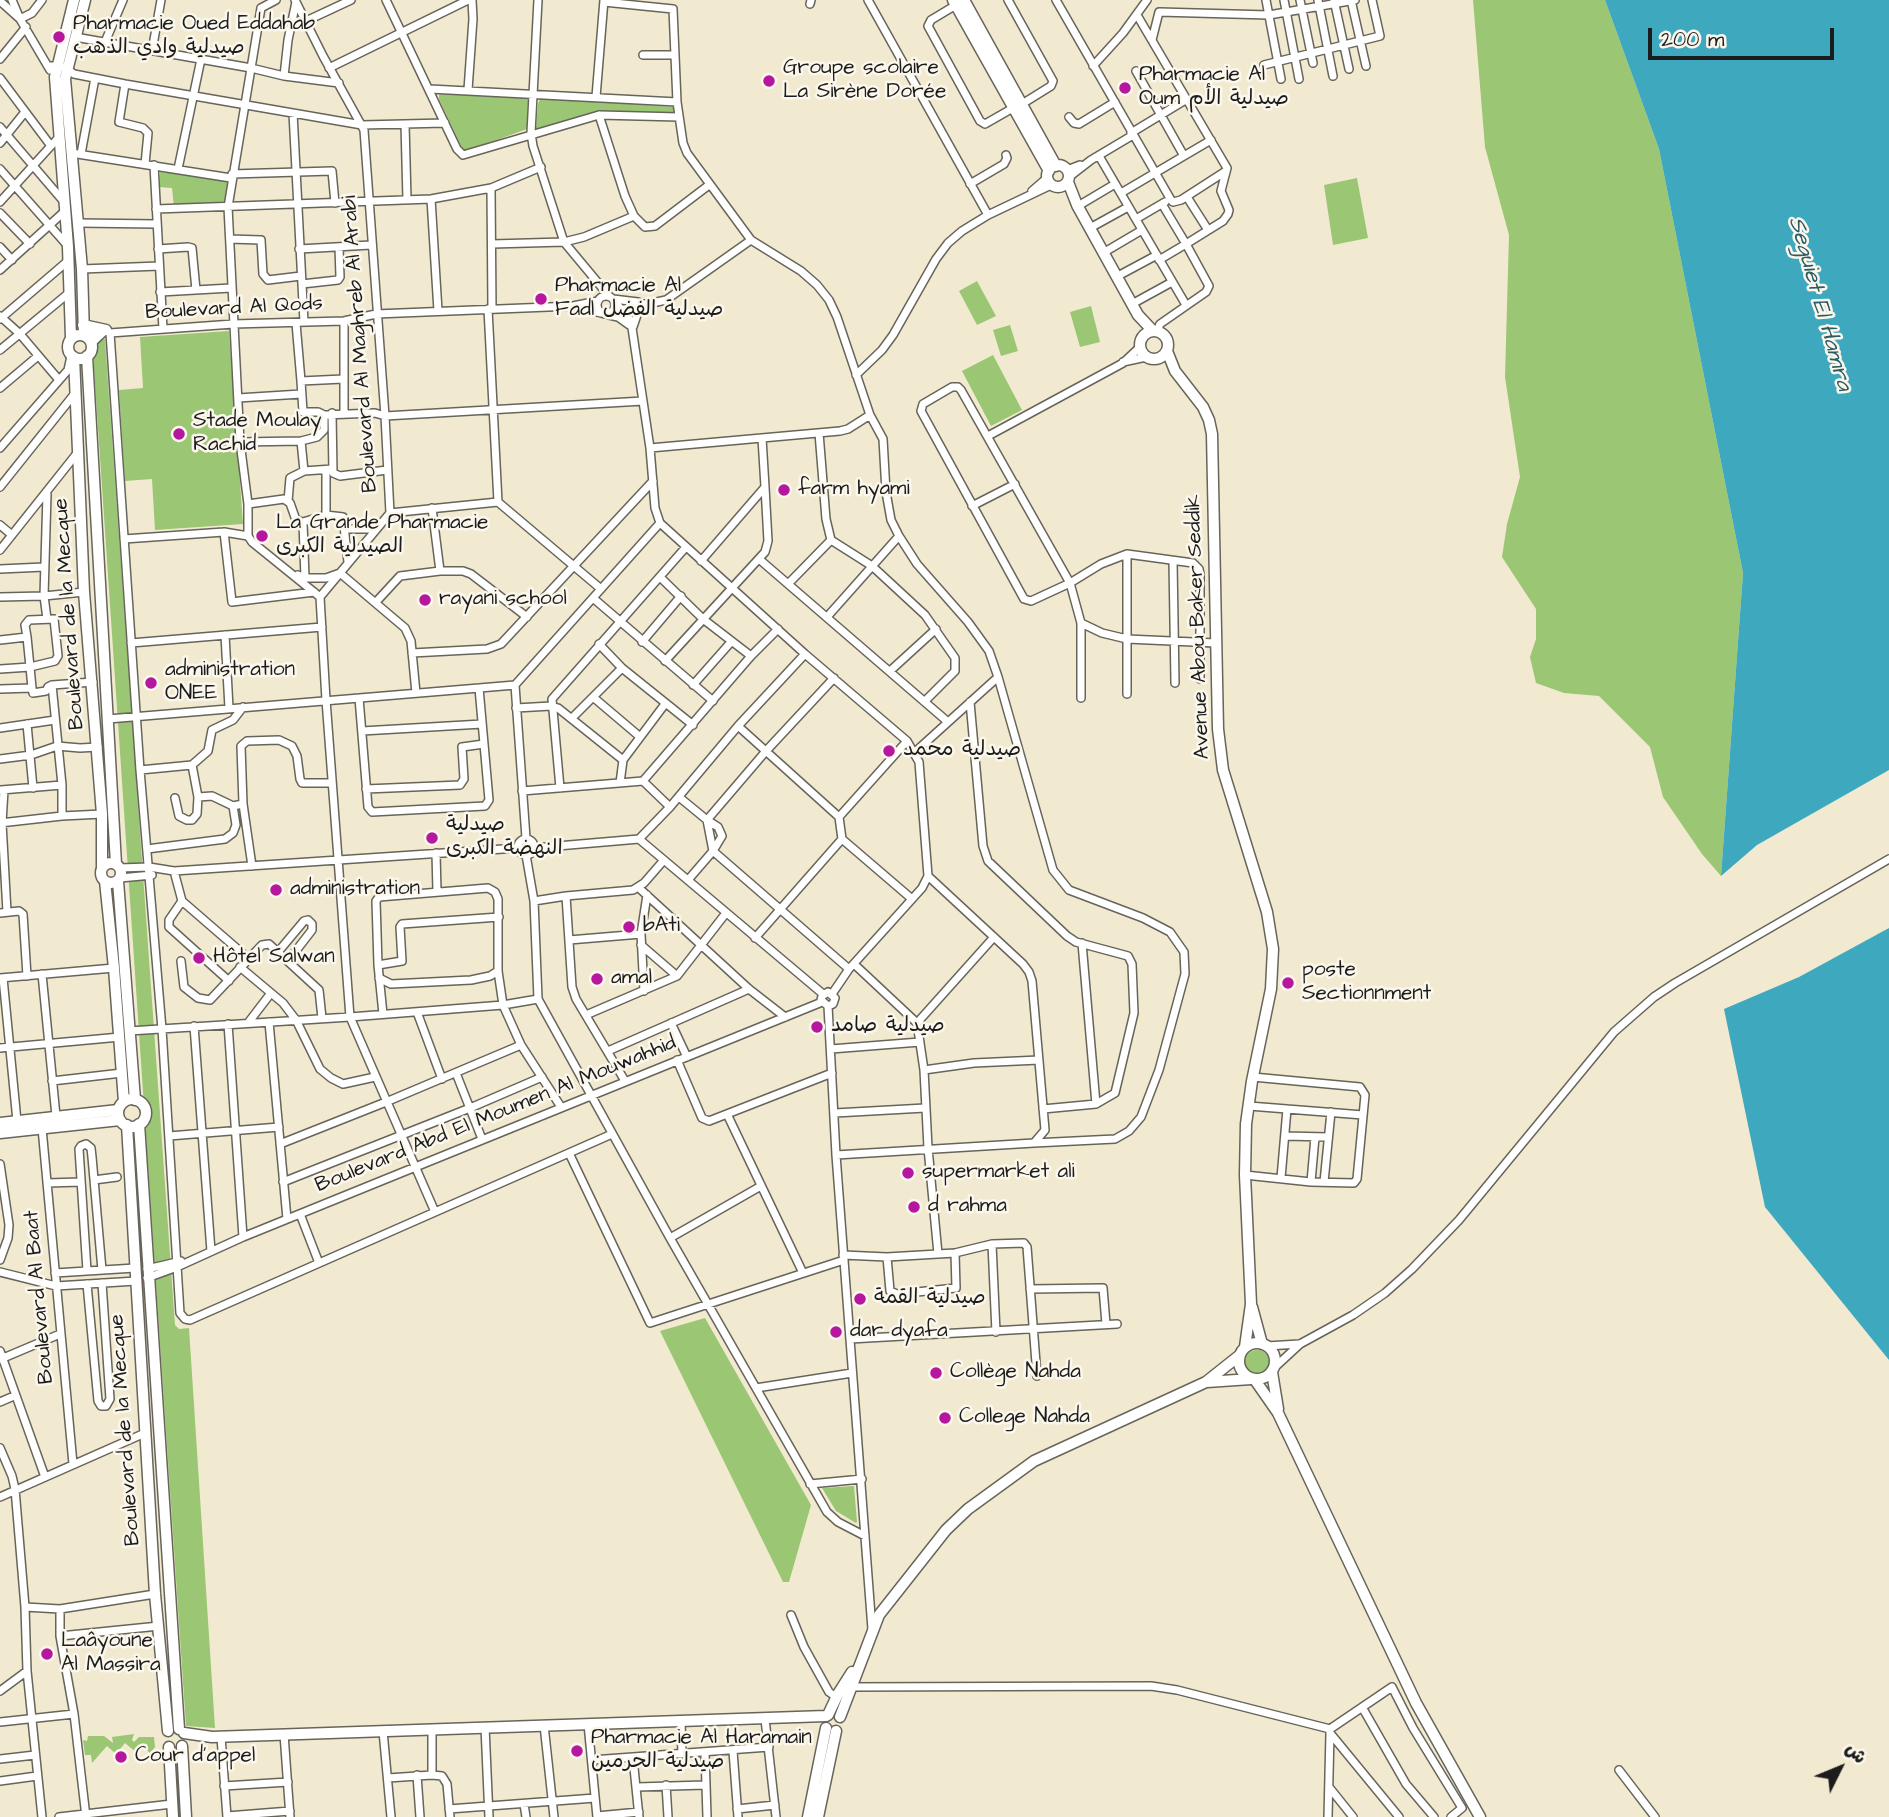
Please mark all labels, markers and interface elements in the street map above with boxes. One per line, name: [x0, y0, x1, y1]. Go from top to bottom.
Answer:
place label: Pharmacie Oued Eddahab صيدلية وادي الذهب: [73, 12, 315, 62]
scale bar: [1651, 14, 1836, 58]
text: 200 m: [1661, 25, 1724, 54]
marker: Pharmacie Oued Eddahab صيدلية وادي الذهب: [51, 29, 67, 45]
place label: Groupe scolaire La Sirène Dorée: [783, 56, 946, 106]
place label: Pharmacie Al Oum صيدلية الأم: [1139, 63, 1289, 113]
marker: Groupe scolaire La Sirène Dorée: [761, 73, 777, 89]
marker: Pharmacie Al Oum صيدلية الأم: [1117, 80, 1133, 96]
street label: Boulevard Al Maghreb Al Arabi: [338, 195, 384, 493]
water label: Seguiet El Hamra: [1781, 214, 1857, 394]
place label: Pharmacie Al Fadl صيدلية الفضل: [555, 274, 724, 324]
marker: Pharmacie Al Fadl صيدلية الفضل: [533, 291, 549, 307]
street label: Boulevard Al Qods: [145, 292, 323, 326]
place label: Stade Moulay Rachid: [193, 409, 322, 459]
marker: Stade Moulay Rachid: [171, 426, 187, 442]
place label: farm hyami: [798, 477, 910, 503]
marker: farm hyami: [776, 482, 792, 498]
street label: Avenue Abou Baker Seddik: [1182, 494, 1216, 760]
street label: Boulevard de la Mecque: [49, 497, 91, 731]
place label: La Grande Pharmacie الصيدلية الكبرى: [276, 511, 488, 561]
marker: La Grande Pharmacie الصيدلية الكبرى: [254, 528, 270, 544]
place label: rayani school: [439, 587, 567, 613]
marker: rayani school: [417, 592, 433, 608]
place label: administration ONEE: [165, 658, 295, 708]
marker: administration ONEE: [143, 675, 159, 691]
place label: صيدلية محمد: [903, 738, 1021, 764]
marker: صيدلية محمد: [881, 743, 897, 759]
place label: صيدلية النهضة الكبرى: [446, 813, 563, 863]
marker: صيدلية النهضة الكبرى: [424, 830, 440, 846]
place label: administration: [290, 877, 420, 903]
marker: administration: [268, 882, 284, 898]
place label: bAti: [643, 914, 680, 940]
marker: bAti: [621, 919, 637, 935]
place label: Hôtel Salwan: [213, 945, 335, 971]
marker: Hôtel Salwan: [191, 950, 207, 966]
place label: poste Sectionnment: [1302, 958, 1431, 1008]
place label: amal: [611, 966, 652, 992]
marker: amal: [589, 971, 605, 987]
marker: poste Sectionnment: [1280, 975, 1296, 991]
place label: صيدلية صامد: [831, 1014, 945, 1040]
marker: صيدلية صامد: [809, 1019, 825, 1035]
street label: Boulevard Abd El Moumen Al Mouwahhid: [312, 1031, 680, 1199]
place label: supermarket ali: [922, 1160, 1075, 1186]
marker: supermarket ali: [900, 1165, 916, 1181]
place label: d rahma: [928, 1194, 1007, 1220]
marker: d rahma: [906, 1199, 922, 1215]
street label: Boulevard Al Baat: [20, 1209, 60, 1385]
place label: صيدلية القمة: [874, 1286, 986, 1312]
marker: صيدلية القمة: [852, 1291, 868, 1307]
street label: Boulevard de la Mecque: [105, 1313, 147, 1547]
place label: dar dyafa: [850, 1319, 948, 1345]
marker: dar dyafa: [828, 1324, 844, 1340]
place label: Collège Nahda: [950, 1360, 1081, 1386]
marker: Collège Nahda: [928, 1365, 944, 1381]
place label: College Nahda: [959, 1405, 1090, 1431]
marker: College Nahda: [937, 1410, 953, 1426]
place label: Laâyoune Al Massira: [61, 1629, 161, 1679]
marker: Laâyoune Al Massira: [39, 1646, 55, 1662]
place label: Pharmacie Al Haramain صيدلية الحرمين: [591, 1726, 812, 1776]
north arrow: [1805, 1733, 1875, 1803]
text: ش: [1839, 1736, 1873, 1770]
marker: Pharmacie Al Haramain صيدلية الحرمين: [569, 1743, 585, 1759]
place label: Cour d'appel: [135, 1744, 255, 1770]
marker: Cour d'appel: [113, 1749, 129, 1765]

